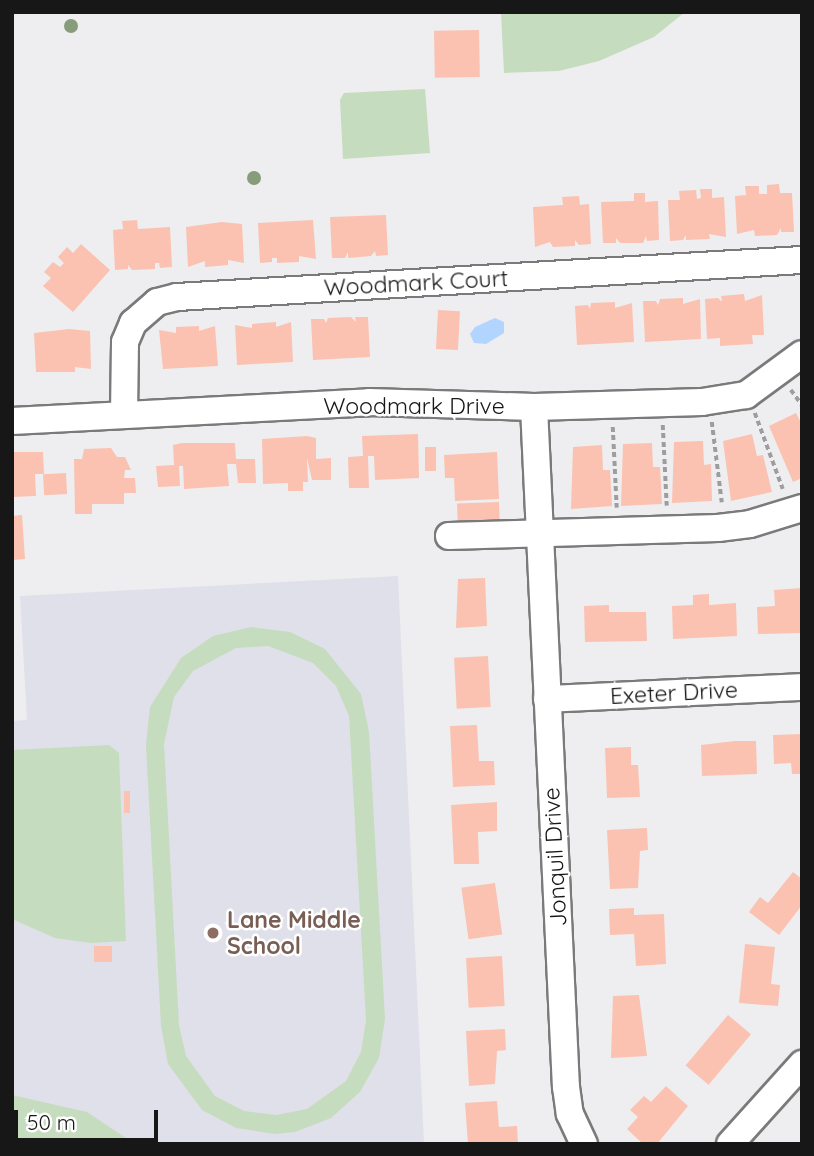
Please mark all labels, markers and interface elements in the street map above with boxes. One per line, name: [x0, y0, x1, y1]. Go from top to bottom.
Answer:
street label: Woodmark Court: [323, 264, 509, 302]
street label: Woodmark Drive: [323, 392, 505, 420]
street label: Exeter Drive: [609, 676, 739, 710]
street label: Jonquil Drive: [538, 787, 572, 927]
place label: Lane Middle School: [227, 906, 361, 960]
marker: Lane Middle School: [205, 925, 221, 941]
scale bar: [18, 1096, 161, 1140]
text: 50 m: [27, 1109, 76, 1135]

